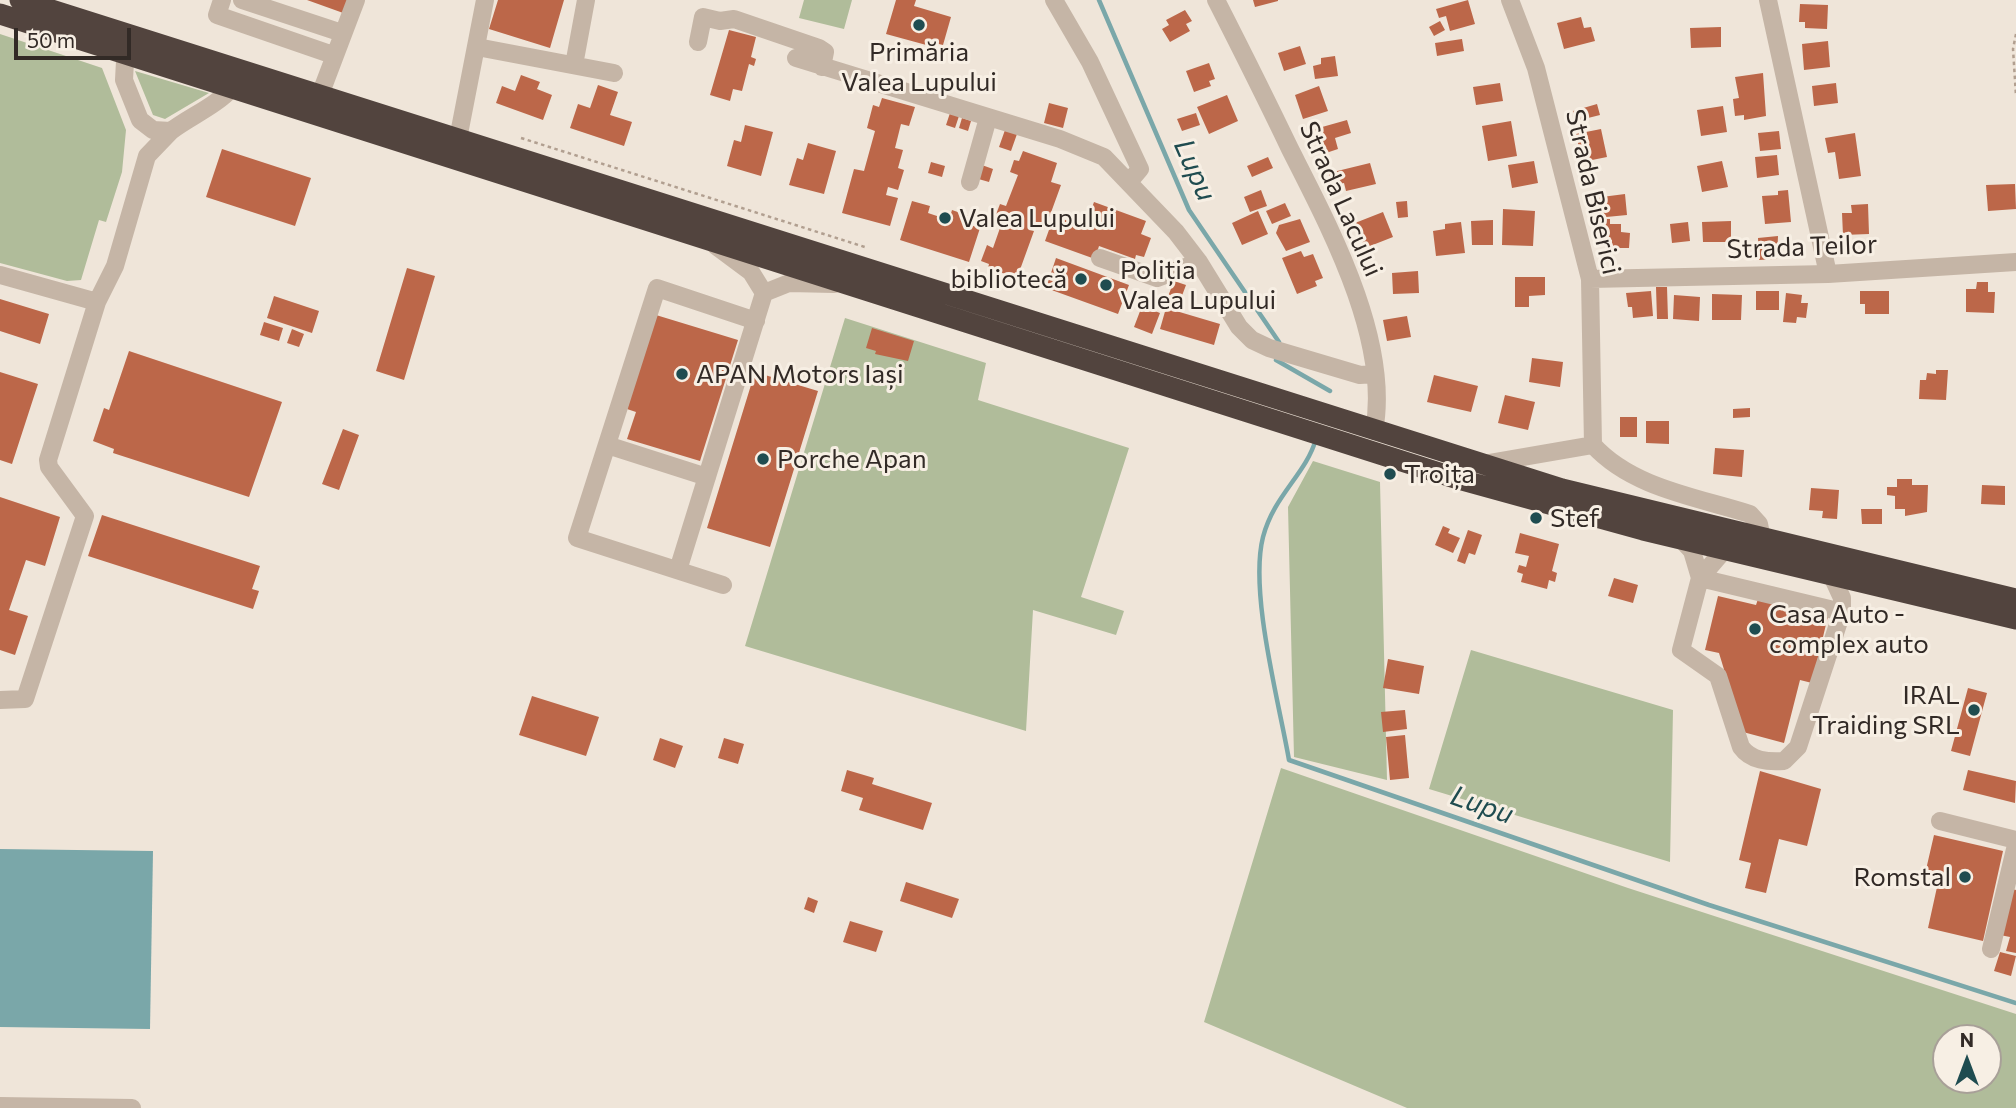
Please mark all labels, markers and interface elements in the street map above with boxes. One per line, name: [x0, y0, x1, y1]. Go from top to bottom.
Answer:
scale bar: [18, 14, 135, 58]
marker: Primăria Valea Lupului: [911, 17, 927, 33]
text: 50 m: [27, 27, 75, 52]
place label: Primăria Valea Lupului: [841, 36, 997, 98]
street label: Strada Biserici: [1559, 106, 1627, 278]
street label: Strada Lacului: [1293, 117, 1389, 281]
water label: Lupu: [1167, 134, 1223, 206]
place label: Valea Lupului: [959, 202, 1115, 234]
marker: Valea Lupului: [937, 210, 953, 226]
street label: Strada Teilor: [1726, 229, 1878, 265]
place label: Poliția Valea Lupului: [1120, 254, 1276, 316]
place label: bibliotecă: [950, 263, 1067, 295]
marker: bibliotecă: [1073, 271, 1089, 287]
marker: Poliția Valea Lupului: [1098, 277, 1114, 293]
place label: APAN Motors Iași: [696, 358, 904, 390]
marker: APAN Motors Iași: [674, 366, 690, 382]
place label: Porche Apan: [777, 443, 927, 475]
marker: Porche Apan: [755, 451, 771, 467]
place label: Troița: [1404, 458, 1475, 490]
marker: Troița: [1382, 466, 1398, 482]
place label: Stef: [1550, 502, 1599, 534]
marker: Stef: [1528, 510, 1544, 526]
place label: Casa Auto - complex auto: [1769, 598, 1929, 660]
marker: Casa Auto - complex auto: [1747, 621, 1763, 637]
place label: IRAL Traiding SRL: [1812, 679, 1960, 740]
marker: IRAL Traiding SRL: [1966, 702, 1982, 718]
water label: Lupu: [1446, 779, 1518, 831]
place label: Romstal: [1854, 861, 1951, 893]
marker: Romstal: [1957, 869, 1973, 885]
north arrow: [1932, 1024, 2002, 1094]
text: N: [1960, 1028, 1974, 1051]

